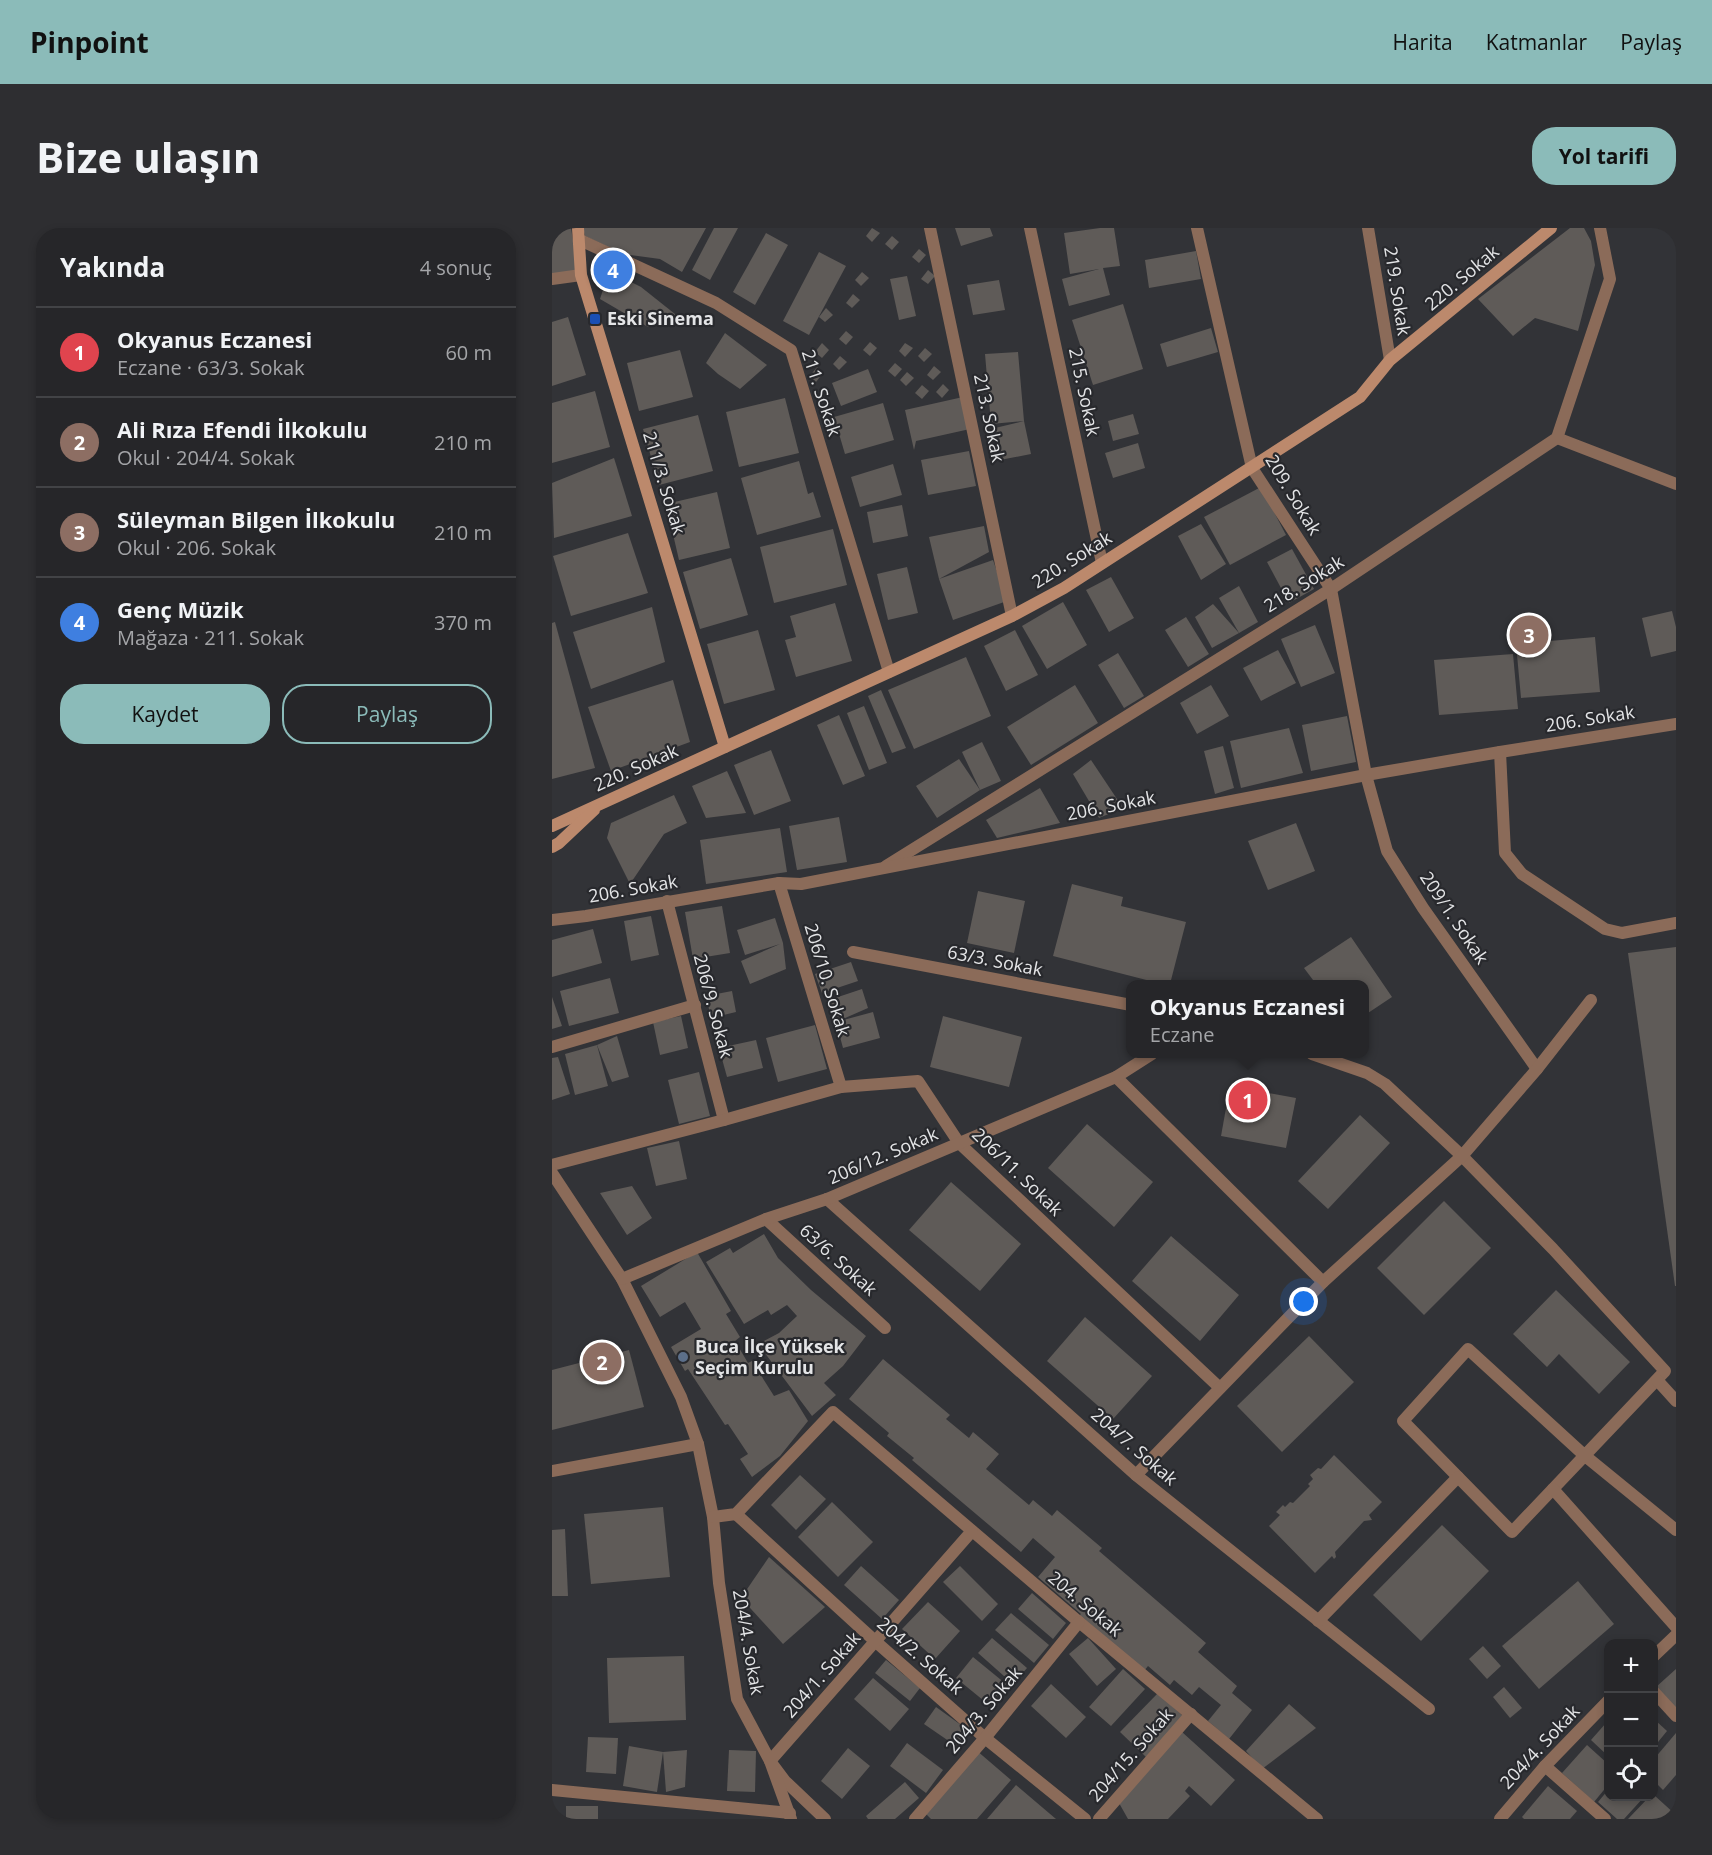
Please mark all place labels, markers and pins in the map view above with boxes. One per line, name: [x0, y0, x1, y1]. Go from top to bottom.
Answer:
pin: 4: [594, 248, 632, 292]
place label: Eski Sinema: [607, 306, 714, 330]
marker: Eski Sinema: [588, 312, 602, 326]
pin: 3: [1510, 612, 1548, 658]
pin: 1: [1228, 1078, 1268, 1122]
place label: Buca İlçe Yüksek Seçim Kurulu: [695, 1334, 846, 1379]
pin: 2: [583, 1340, 622, 1384]
marker: Buca İlçe Yüksek Seçim Kurulu: [676, 1350, 690, 1364]

